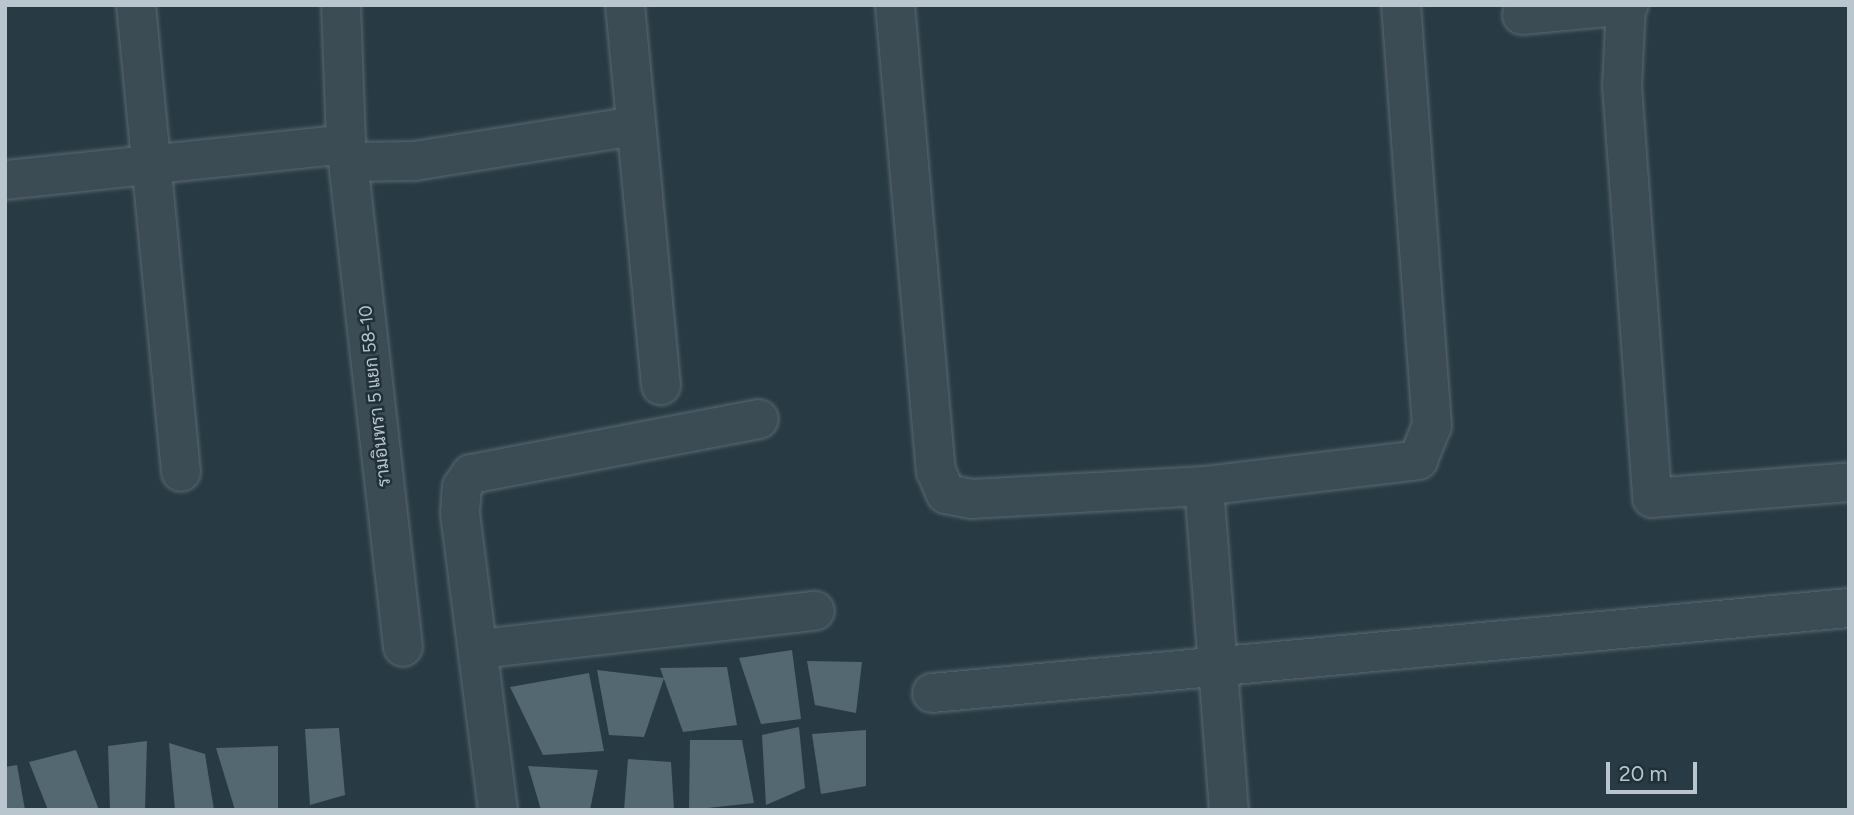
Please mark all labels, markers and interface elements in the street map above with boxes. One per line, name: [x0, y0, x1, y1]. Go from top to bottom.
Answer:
street label: รามอินทรา 5 แยก 58-10: [355, 304, 395, 488]
scale bar: [1609, 748, 1700, 792]
text: 20 m: [1619, 761, 1667, 786]

